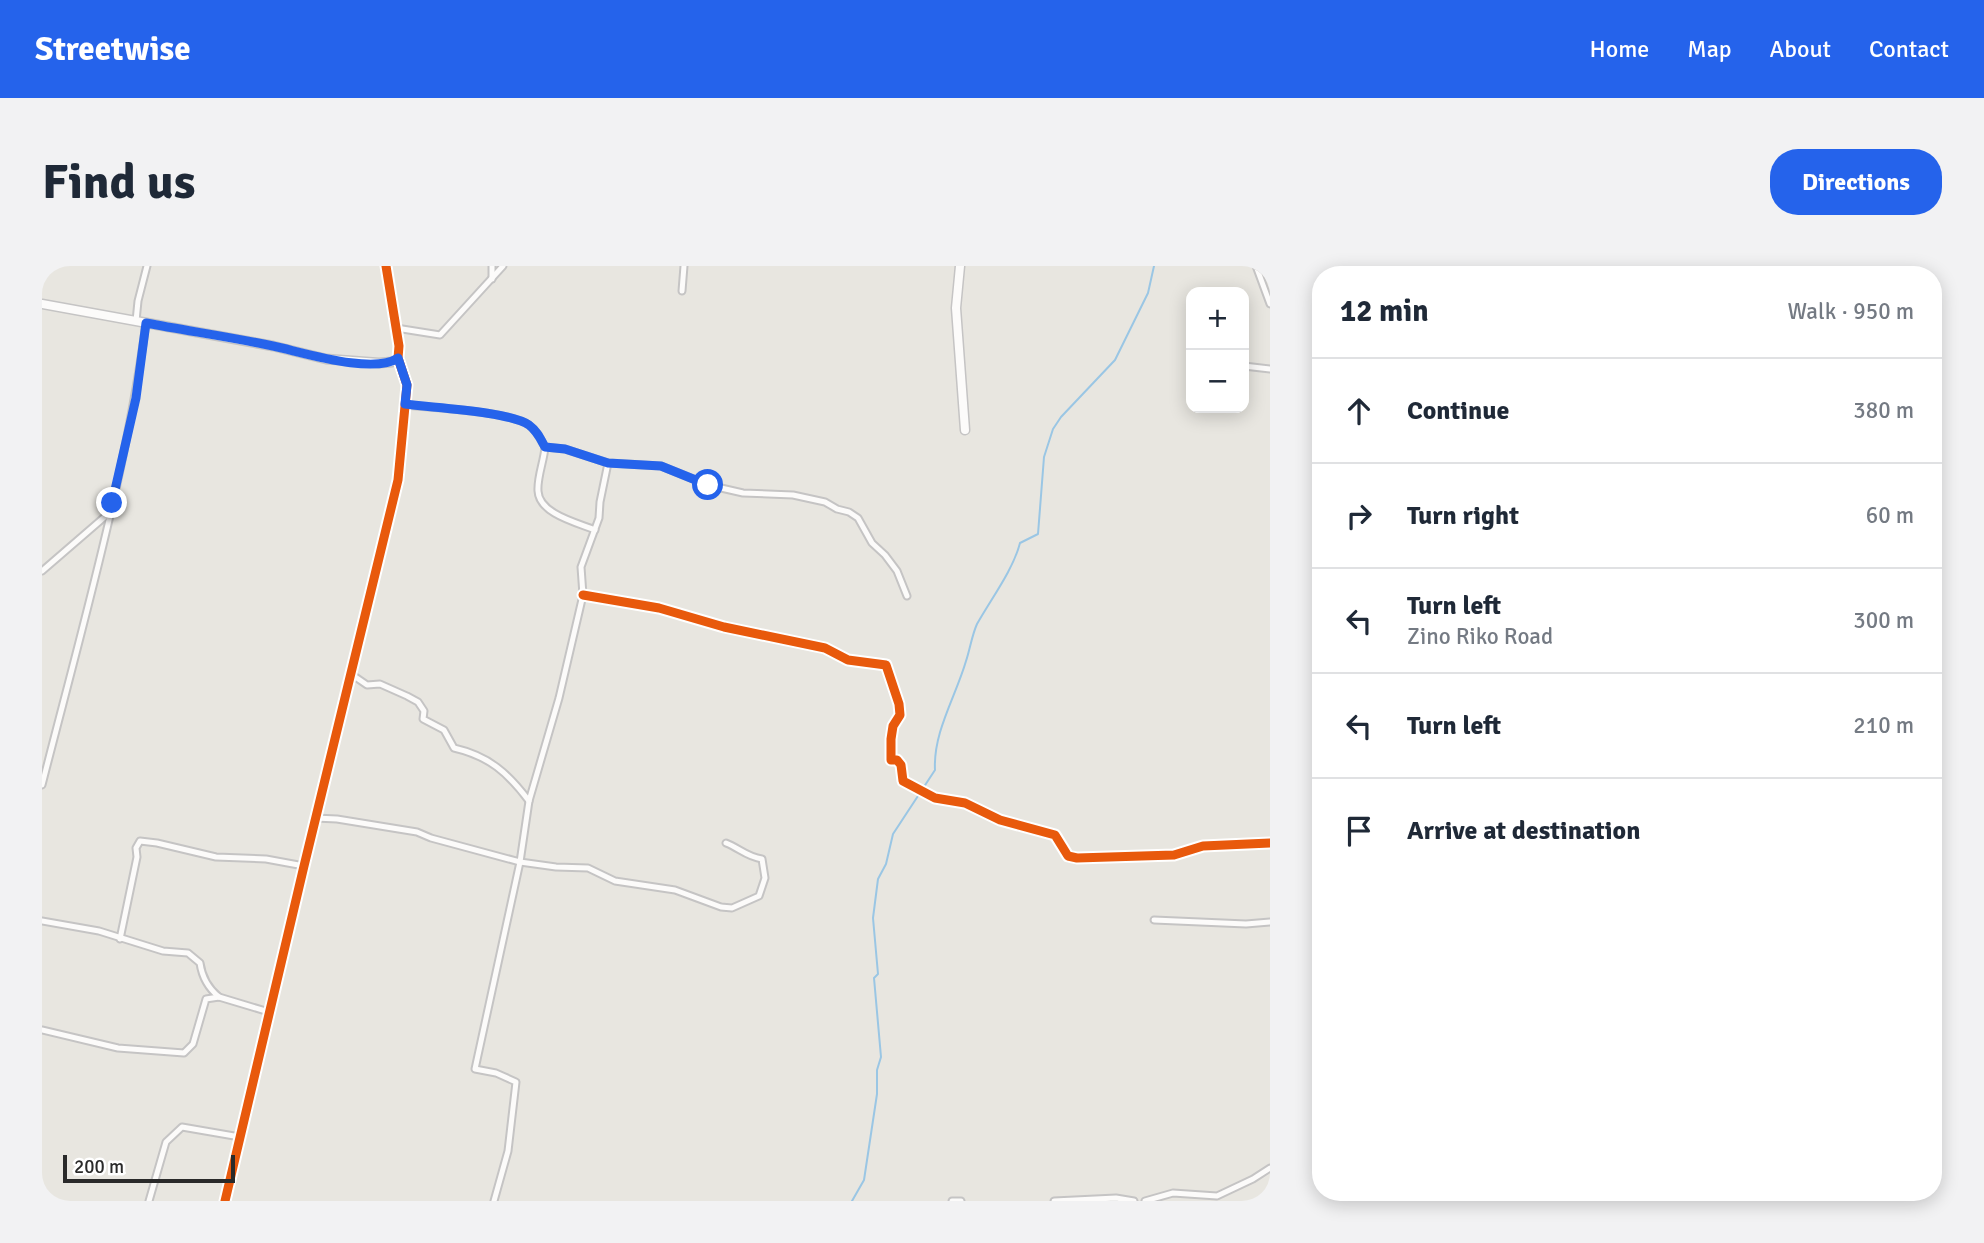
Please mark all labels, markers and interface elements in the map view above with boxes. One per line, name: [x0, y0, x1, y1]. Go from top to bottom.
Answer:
text: Streetwise: [35, 29, 191, 70]
text: Home: [1589, 34, 1649, 64]
text: Map: [1687, 34, 1732, 64]
text: About: [1770, 34, 1831, 64]
text: Contact: [1869, 34, 1949, 64]
button: Directions: [1770, 149, 1942, 215]
text: Find us: [42, 152, 195, 212]
map controls: [1186, 287, 1249, 413]
button: +: [1186, 287, 1249, 350]
text: 12 min: [1340, 293, 1429, 330]
text: Walk · 950 m: [1788, 297, 1914, 326]
button: −: [1186, 350, 1249, 413]
icon: ahead: [1340, 392, 1378, 430]
text: Continue: [1407, 395, 1509, 427]
text: 380 m: [1853, 396, 1914, 425]
route start: [692, 469, 723, 500]
route end: [96, 487, 127, 518]
icon: right: [1340, 497, 1378, 535]
text: Turn right: [1407, 500, 1519, 532]
text: 60 m: [1866, 501, 1914, 530]
text: Turn left: [1407, 590, 1501, 622]
icon: left: [1340, 602, 1378, 640]
text: 300 m: [1853, 606, 1914, 635]
text: Zino Riko Road: [1407, 622, 1553, 651]
icon: left: [1340, 707, 1378, 745]
text: Turn left: [1407, 710, 1501, 742]
text: 210 m: [1853, 711, 1914, 740]
icon: arrive: [1340, 812, 1378, 850]
text: Arrive at destination: [1407, 815, 1640, 847]
scale bar: [63, 1152, 234, 1184]
text: 200 m: [74, 1155, 124, 1179]

